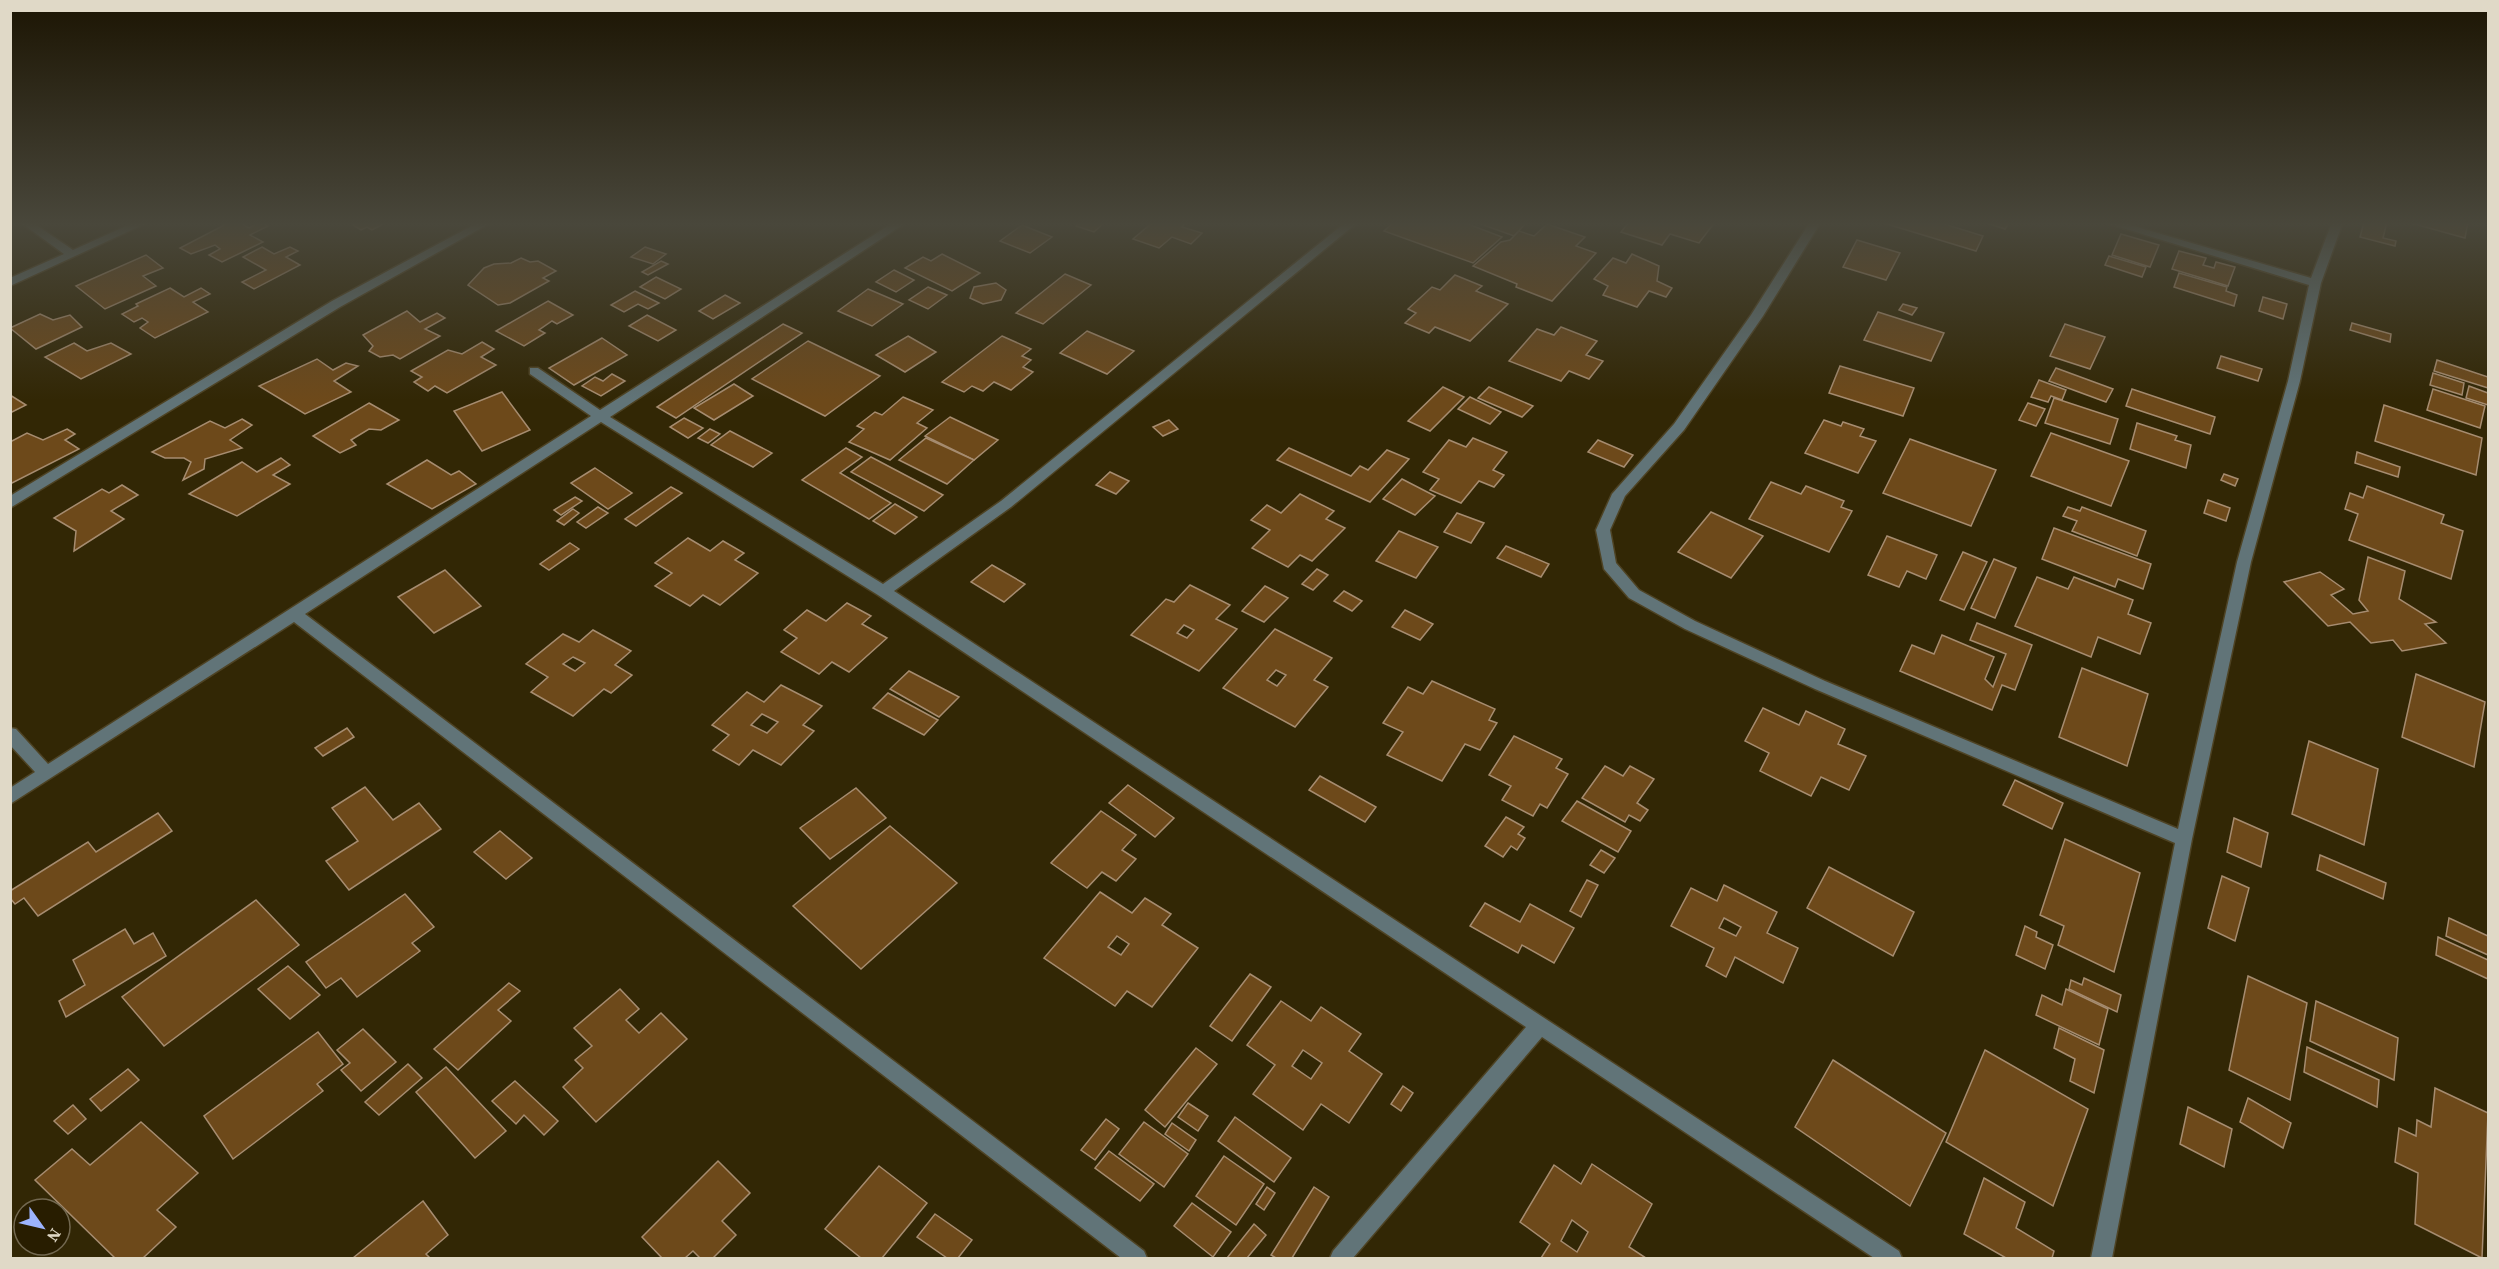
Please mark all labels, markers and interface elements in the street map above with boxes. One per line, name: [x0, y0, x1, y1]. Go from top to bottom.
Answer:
north arrow: [12, 1197, 72, 1257]
text: N: [42, 1224, 67, 1247]

